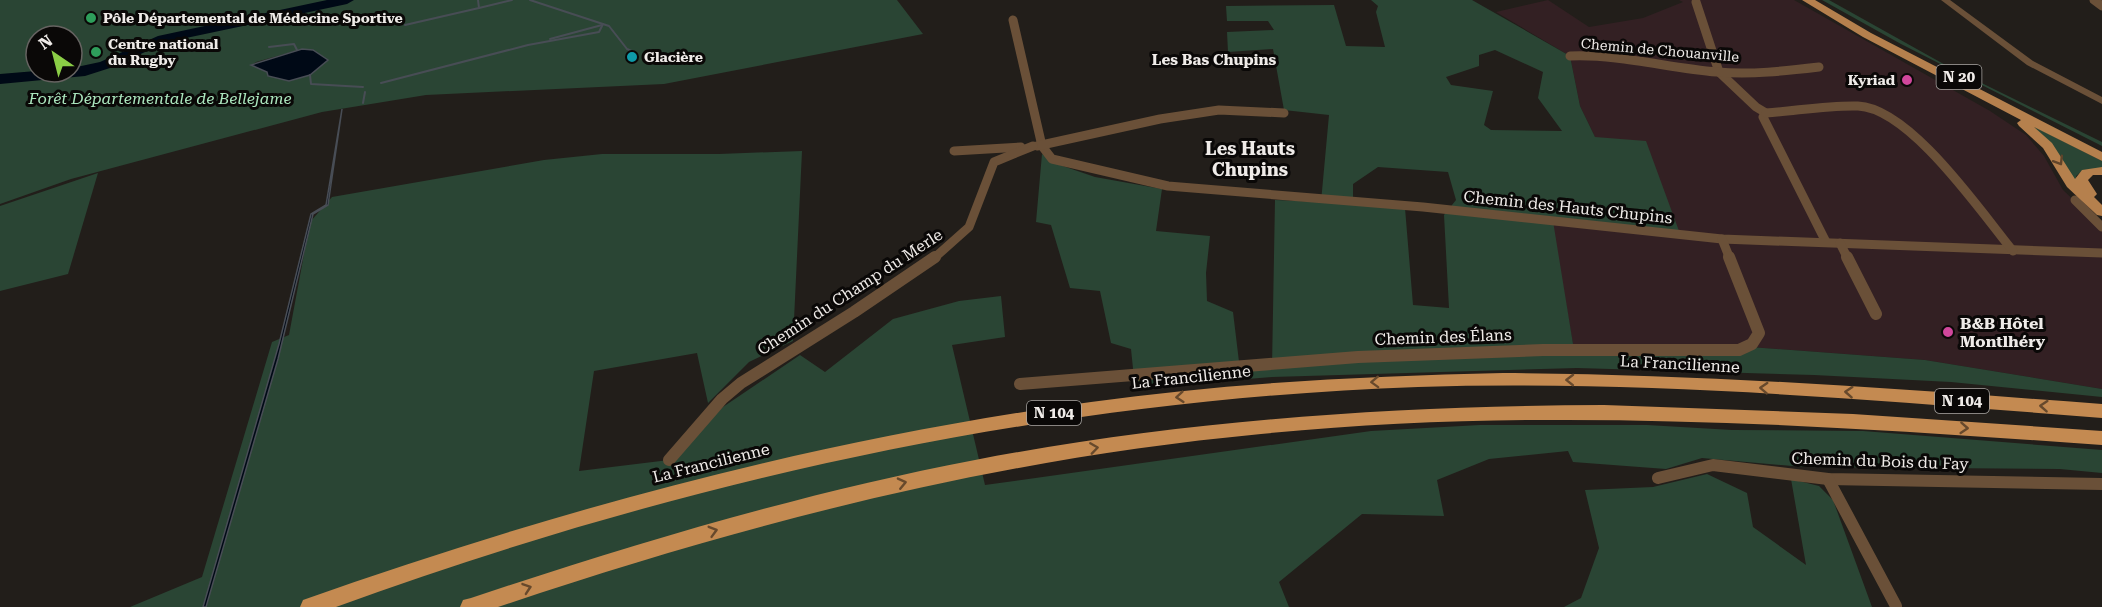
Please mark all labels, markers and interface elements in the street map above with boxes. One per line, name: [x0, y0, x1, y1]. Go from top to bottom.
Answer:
place label: Pôle Départemental de Médecine Sportive: [103, 10, 403, 26]
marker: Pôle Départemental de Médecine Sportive: [84, 11, 98, 25]
north arrow: [24, 24, 84, 84]
text: N: [35, 31, 56, 53]
street label: Chemin de Chouanville: [1580, 35, 1740, 65]
place label: Centre national du Rugby: [108, 36, 219, 68]
marker: Centre national du Rugby: [89, 45, 103, 59]
place label: Glacière: [644, 49, 703, 65]
marker: Glacière: [625, 50, 639, 64]
district label: Les Bas Chupins: [1152, 51, 1277, 69]
road number: N 20: [1936, 65, 1982, 89]
place label: Kyriad: [1848, 72, 1896, 88]
marker: Kyriad: [1900, 73, 1914, 87]
park label: Forêt Départementale de Bellejame: [27, 89, 292, 108]
district label: Les Hauts Chupins: [1205, 138, 1295, 180]
one-way arrow: [2051, 155, 2063, 165]
street label: Chemin des Hauts Chupins: [1463, 187, 1674, 227]
street label: Chemin du Champ du Merle: [754, 225, 946, 359]
place label: B&B Hôtel Montlhéry: [1960, 314, 2046, 351]
street label: Chemin des Élans: [1374, 325, 1512, 349]
marker: B&B Hôtel Montlhéry: [1941, 325, 1955, 339]
street label: La Francilienne: [1620, 351, 1741, 377]
street label: La Francilienne: [1130, 361, 1252, 393]
one-way arrow: [1565, 374, 1574, 386]
one-way arrow: [1370, 376, 1379, 389]
one-way arrow: [1760, 381, 1769, 394]
one-way arrow: [1845, 386, 1854, 399]
road number: N 104: [1935, 389, 1989, 413]
one-way arrow: [1176, 390, 1185, 403]
one-way arrow: [2039, 400, 2048, 413]
road number: N 104: [1027, 401, 1081, 425]
one-way arrow: [1960, 421, 1969, 434]
street label: La Francilienne: [651, 439, 772, 487]
one-way arrow: [1089, 442, 1098, 455]
street label: Chemin du Bois du Fay: [1791, 448, 1969, 474]
one-way arrow: [897, 478, 907, 491]
one-way arrow: [707, 526, 718, 538]
one-way arrow: [521, 583, 532, 596]

